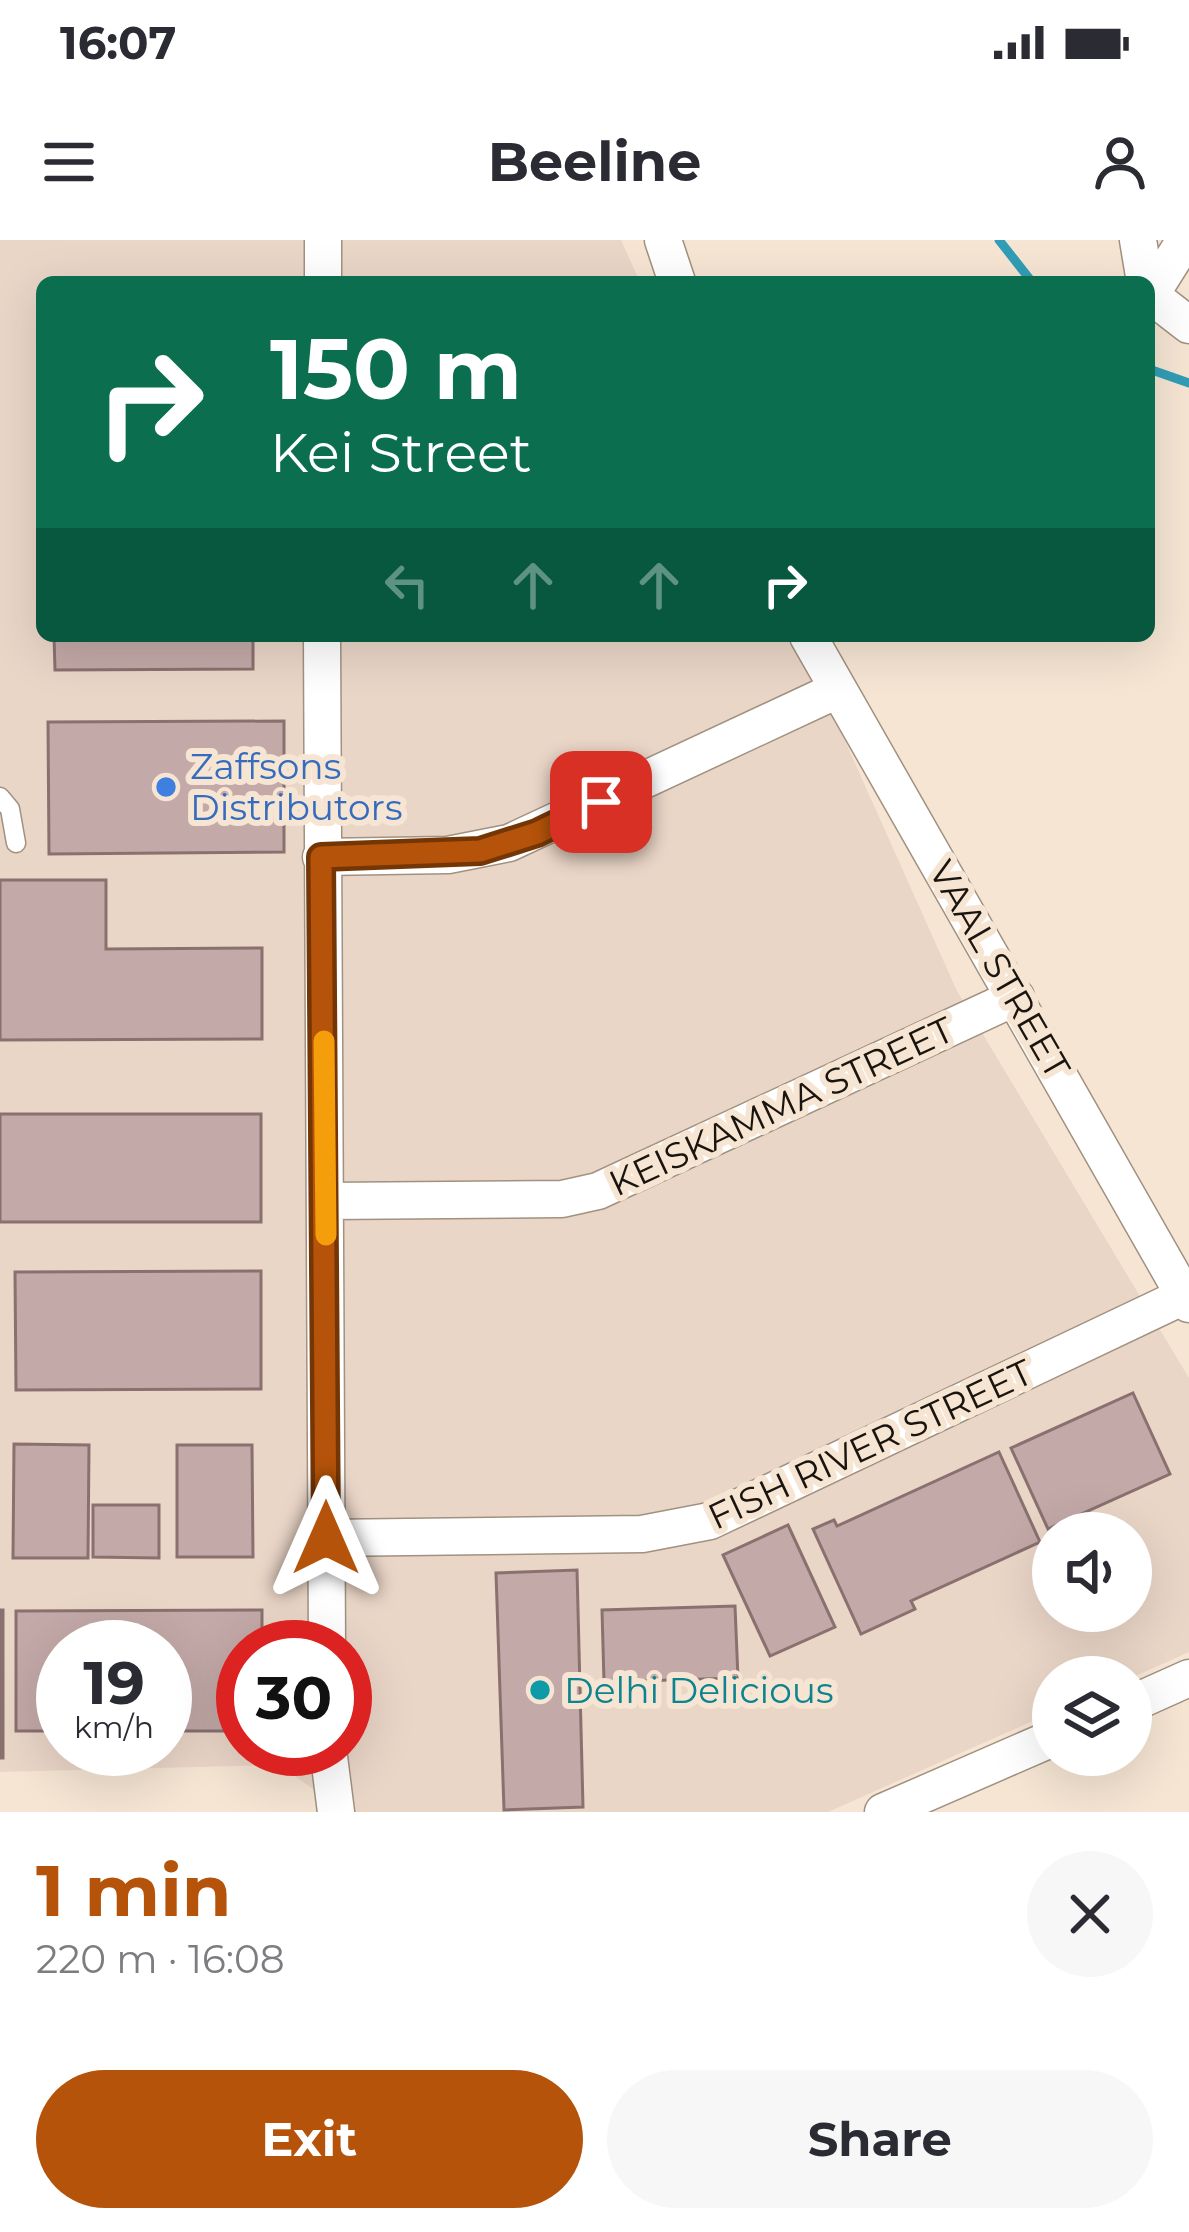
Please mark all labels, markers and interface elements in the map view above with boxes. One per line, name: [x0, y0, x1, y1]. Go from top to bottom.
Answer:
text: 16:07: [60, 15, 176, 70]
icon: menu: [36, 129, 102, 195]
text: Beeline: [488, 129, 701, 195]
icon: person: [1087, 129, 1153, 195]
text: 150 m: [270, 318, 522, 420]
icon: right: [72, 324, 228, 480]
text: Kei Street: [270, 420, 532, 486]
icon: left: [374, 552, 440, 618]
icon: ahead: [500, 552, 566, 618]
icon: ahead: [626, 552, 692, 618]
icon: right: [752, 552, 818, 618]
place label: Zaffsons Distributors: [190, 744, 402, 829]
pin: [550, 751, 652, 853]
icon: arrive: [568, 769, 634, 835]
marker: Zaffsons Distributors: [153, 774, 179, 800]
street label: VAAL STREET: [920, 852, 1080, 1086]
street label: KEISKAMMA STREET: [602, 1007, 960, 1205]
street label: FISH RIVER STREET: [701, 1349, 1039, 1538]
position arrow: [263, 1475, 389, 1601]
map controls: [1032, 1512, 1152, 1776]
button: sound: [1032, 1512, 1152, 1632]
speed limit sign: 30: [216, 1620, 372, 1776]
text: 19: [83, 1646, 145, 1719]
button: layers: [1032, 1656, 1152, 1776]
place label: Delhi Delicious: [564, 1668, 833, 1712]
marker: Delhi Delicious: [527, 1677, 553, 1703]
text: km/h: [74, 1709, 154, 1746]
text: 1 min: [36, 1846, 232, 1934]
button: close: [1027, 1851, 1153, 1977]
text: 220 m · 16:08: [36, 1935, 285, 1983]
button: Exit: [36, 2070, 583, 2208]
button: Share: [607, 2070, 1153, 2208]

